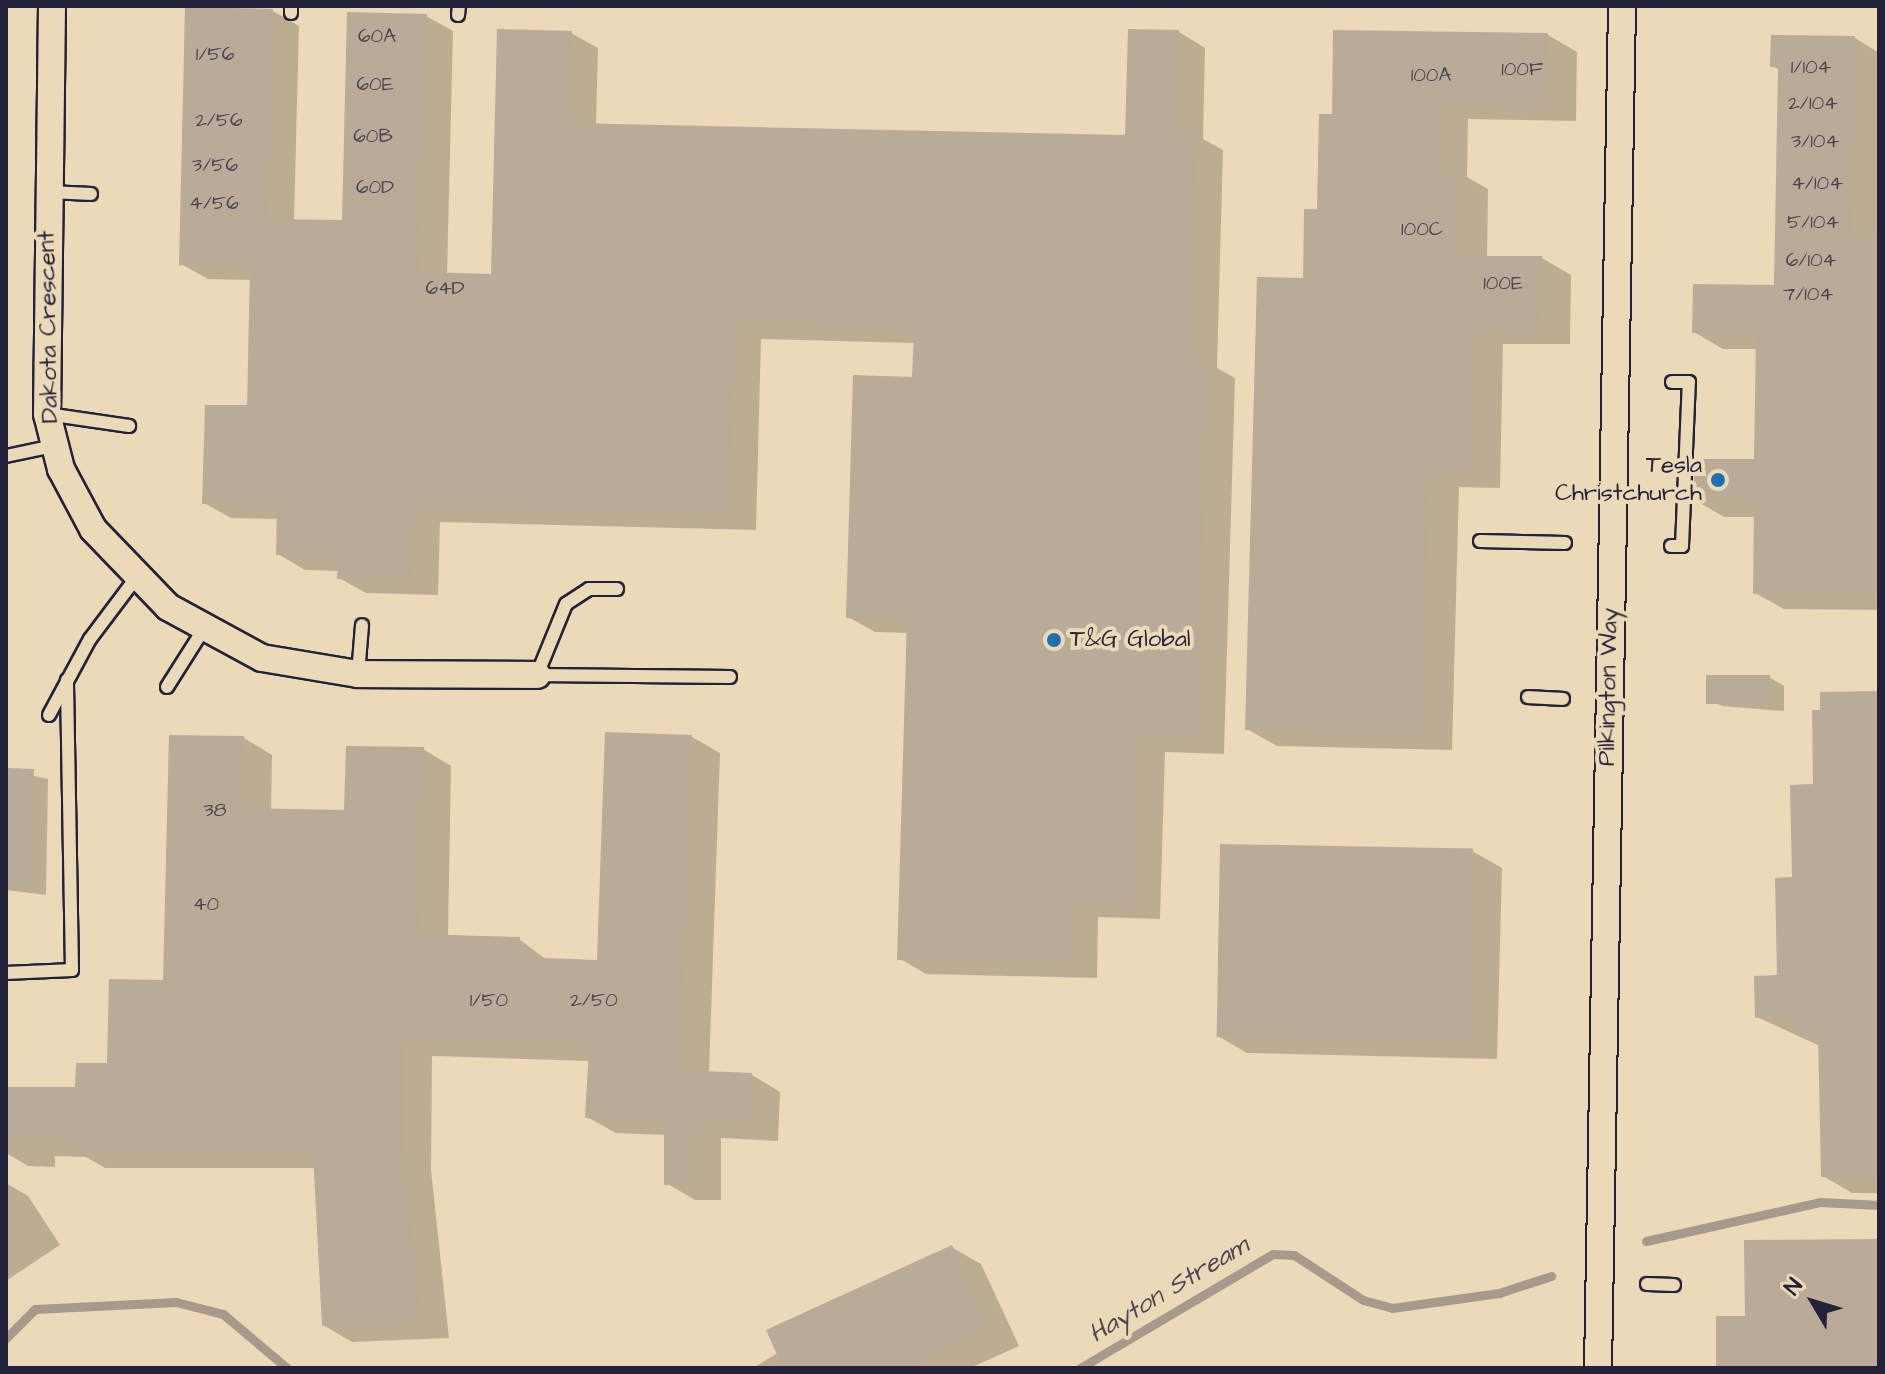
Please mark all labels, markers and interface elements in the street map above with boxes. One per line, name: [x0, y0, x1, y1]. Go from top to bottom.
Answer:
house number: 60A: [358, 24, 396, 48]
house number: 1/56: [196, 42, 234, 66]
house number: 1/104: [1791, 55, 1831, 79]
house number: 100F: [1501, 57, 1543, 81]
house number: 100A: [1411, 63, 1451, 87]
house number: 60E: [357, 72, 393, 96]
house number: 2/104: [1788, 91, 1838, 115]
house number: 2/56: [195, 108, 243, 132]
house number: 60B: [353, 124, 393, 148]
house number: 3/104: [1791, 129, 1839, 153]
house number: 3/56: [192, 153, 238, 177]
house number: 4/104: [1791, 171, 1843, 195]
house number: 60D: [356, 175, 394, 199]
house number: 4/56: [189, 191, 239, 215]
house number: 5/104: [1787, 210, 1839, 234]
house number: 100C: [1401, 217, 1443, 241]
street label: Dakota Crescent: [33, 230, 65, 424]
house number: 6/104: [1786, 248, 1836, 272]
house number: 100E: [1483, 271, 1523, 295]
house number: 64D: [425, 276, 465, 300]
house number: 7/104: [1783, 282, 1833, 306]
place label: Tesla Christchurch: [1555, 452, 1702, 508]
marker: Tesla Christchurch: [1709, 471, 1727, 489]
street label: Pilkington Way: [1593, 608, 1625, 766]
place label: T&G Global: [1070, 626, 1191, 654]
marker: T&G Global: [1045, 631, 1063, 649]
house number: 38: [203, 798, 227, 822]
house number: 40: [193, 892, 219, 916]
house number: 1/50: [470, 988, 508, 1012]
house number: 2/50: [570, 988, 618, 1012]
water label: Hayton Stream: [1083, 1230, 1255, 1350]
north arrow: [1773, 1262, 1853, 1342]
text: N: [1777, 1272, 1810, 1302]

